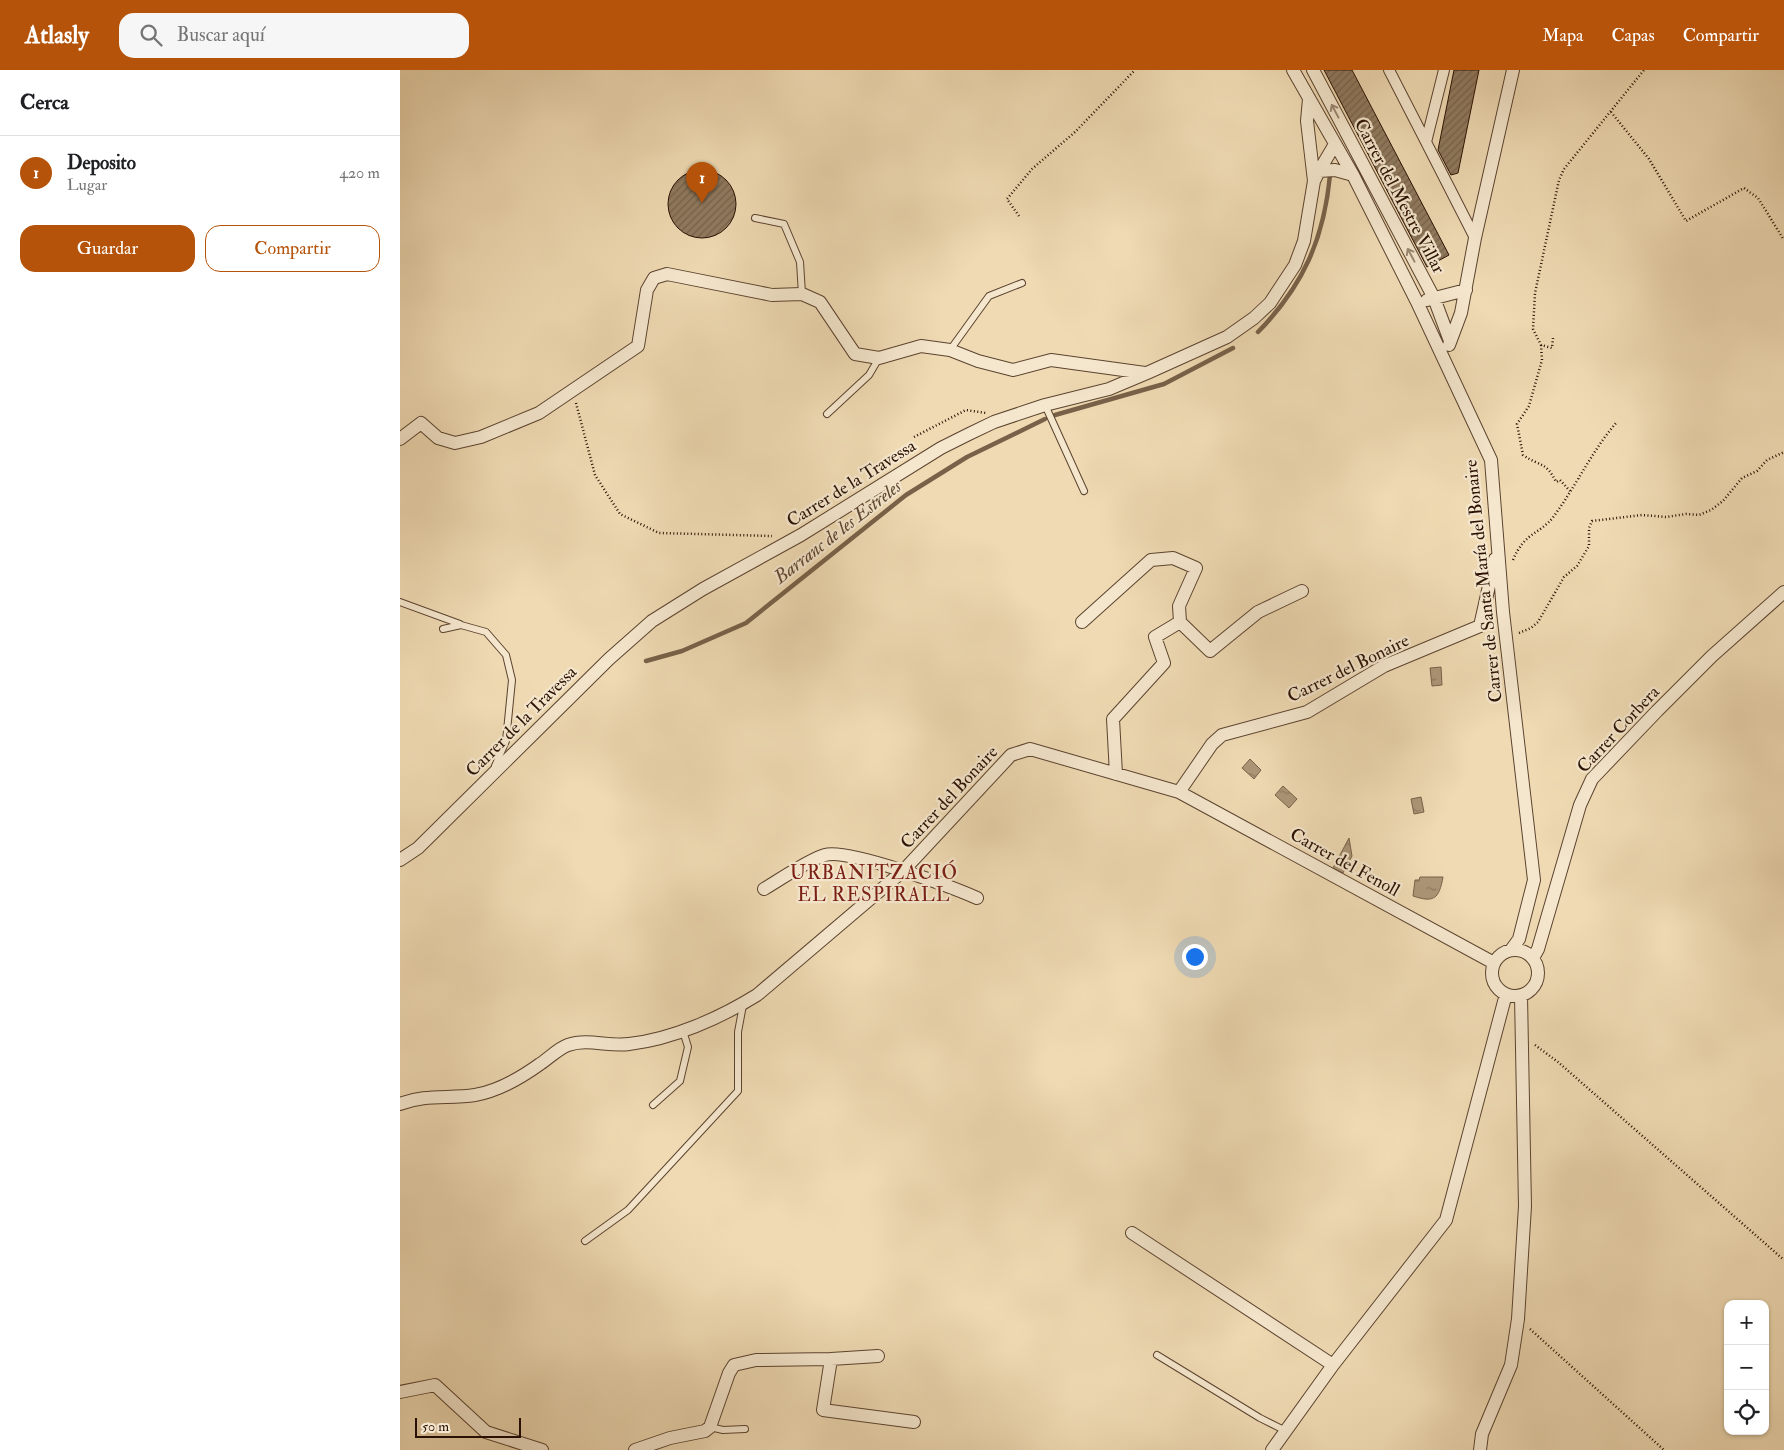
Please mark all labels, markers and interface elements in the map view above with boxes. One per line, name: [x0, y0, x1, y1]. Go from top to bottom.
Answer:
search box: [119, 13, 469, 58]
text: Atlasly: [25, 20, 89, 51]
icon: search: [137, 21, 165, 49]
text: Buscar aquí: [177, 23, 265, 47]
text: Mapa: [1542, 24, 1584, 47]
text: Capas: [1612, 24, 1655, 47]
text: Compartir: [1683, 24, 1759, 47]
text: Cerca: [20, 89, 69, 116]
one-way arrow: [1330, 104, 1339, 119]
street label: Carrer del Mestre Villar: [1349, 115, 1450, 278]
text: Deposito: [67, 151, 136, 175]
pin: 1: [686, 162, 718, 203]
text: 1: [33, 163, 39, 183]
text: 420 m: [339, 163, 380, 183]
text: Lugar: [67, 175, 107, 195]
button: Guardar: [20, 225, 195, 272]
button: Compartir: [205, 225, 380, 272]
one-way arrow: [1406, 248, 1415, 263]
street label: Carrer de la Travessa: [782, 434, 921, 532]
street label: Carrer de Santa María del Bonaire: [1459, 458, 1508, 703]
water label: Barranc de les Estreles: [768, 474, 907, 590]
street label: Carrer del Bonaire: [1284, 629, 1413, 708]
street label: Carrer de la Travessa: [461, 660, 582, 782]
street label: Carrer Corbera: [1572, 681, 1665, 778]
street label: Carrer del Bonaire: [896, 741, 1003, 854]
street label: Carrer del Fenoll: [1286, 823, 1404, 902]
district label: URBANITZACIÓ EL RESPIRALL: [790, 859, 958, 907]
your location: [1182, 944, 1208, 970]
map controls: [1724, 1300, 1769, 1435]
button: +: [1724, 1300, 1769, 1345]
button: −: [1724, 1345, 1769, 1390]
button: locate: [1724, 1390, 1769, 1435]
scale bar: [415, 1415, 521, 1438]
text: 50 m: [422, 1418, 449, 1435]

